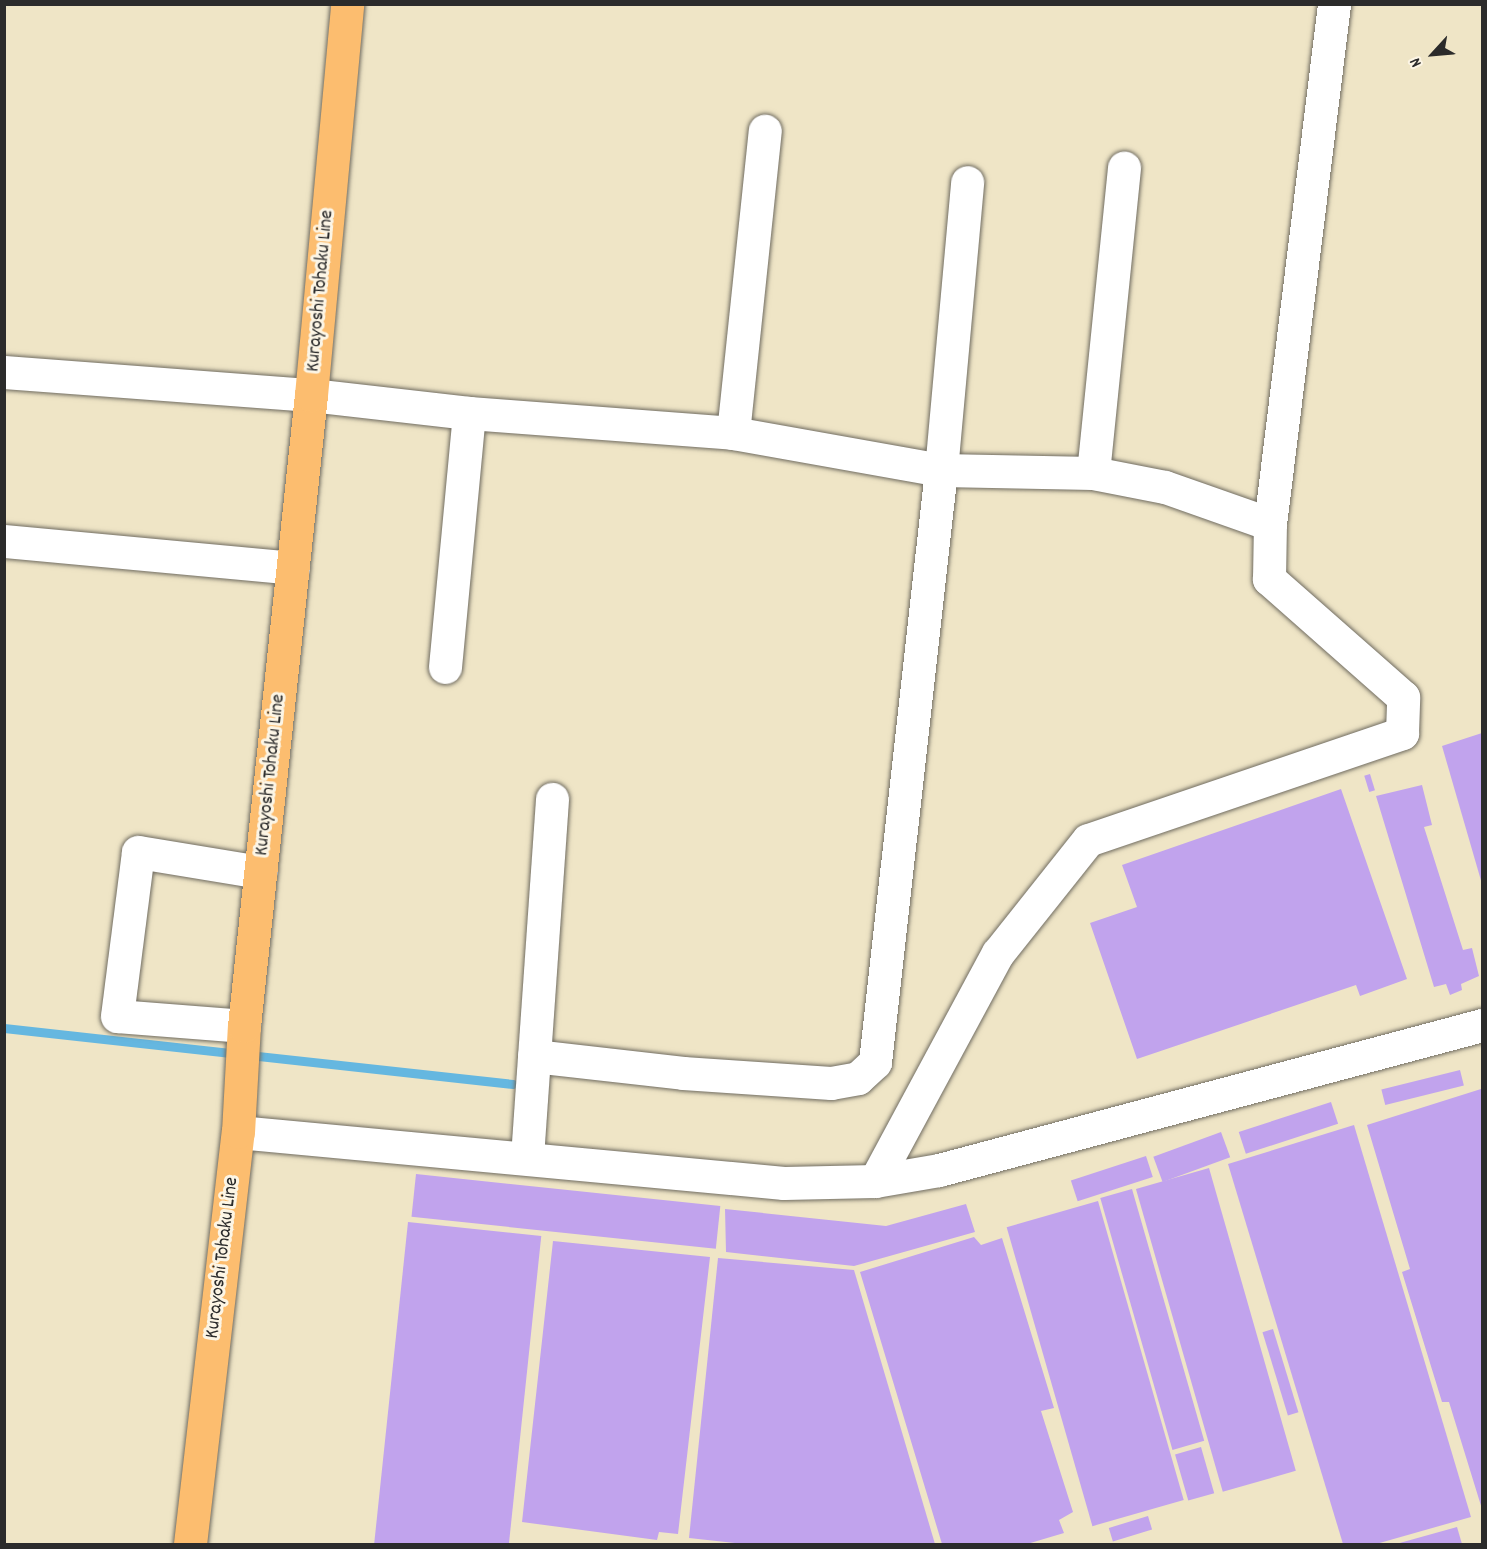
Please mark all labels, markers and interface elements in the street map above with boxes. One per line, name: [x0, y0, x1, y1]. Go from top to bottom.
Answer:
north arrow: [1403, 24, 1463, 84]
text: N: [1404, 54, 1428, 71]
street label: Kurayoshi Tohaku Line: [302, 209, 340, 373]
street label: Kurayoshi Tohaku Line: [251, 693, 291, 857]
street label: Kurayoshi Tohaku Line: [201, 1176, 245, 1340]

